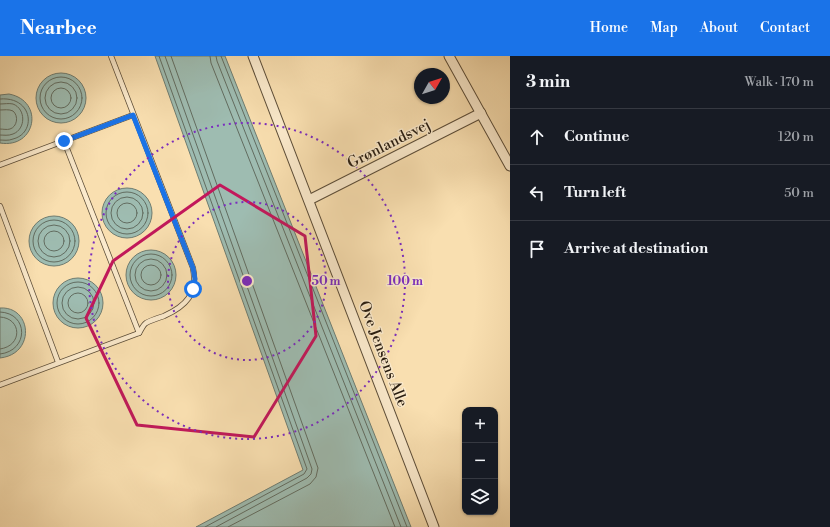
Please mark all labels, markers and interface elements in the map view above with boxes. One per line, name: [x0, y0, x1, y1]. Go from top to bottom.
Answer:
text: Nearbee: [20, 16, 97, 40]
text: Home: [590, 19, 628, 37]
text: Map: [650, 19, 678, 37]
text: About: [700, 19, 738, 37]
text: Contact: [760, 19, 810, 37]
north arrow: [414, 68, 450, 104]
text: 3 min: [526, 71, 570, 93]
text: Walk · 170 m: [744, 74, 814, 90]
street label: Grønlandsvej: [344, 115, 434, 173]
icon: ahead: [526, 126, 548, 148]
text: Continue: [564, 127, 629, 146]
text: 120 m: [778, 129, 814, 145]
route end: [55, 132, 73, 150]
icon: left: [526, 182, 548, 204]
text: Turn left: [564, 183, 626, 202]
text: 50 m: [784, 185, 814, 201]
icon: arrive: [526, 238, 548, 260]
text: Arrive at destination: [564, 239, 708, 258]
centre of rings: [240, 274, 254, 288]
text: 50 m: [311, 274, 341, 289]
text: 100 m: [387, 274, 423, 289]
route start: [184, 280, 202, 298]
street label: Ove Jensens Alle: [354, 298, 412, 410]
map controls: [462, 407, 498, 515]
button: +: [462, 407, 498, 443]
button: −: [462, 443, 498, 479]
button: layers: [462, 479, 498, 515]

